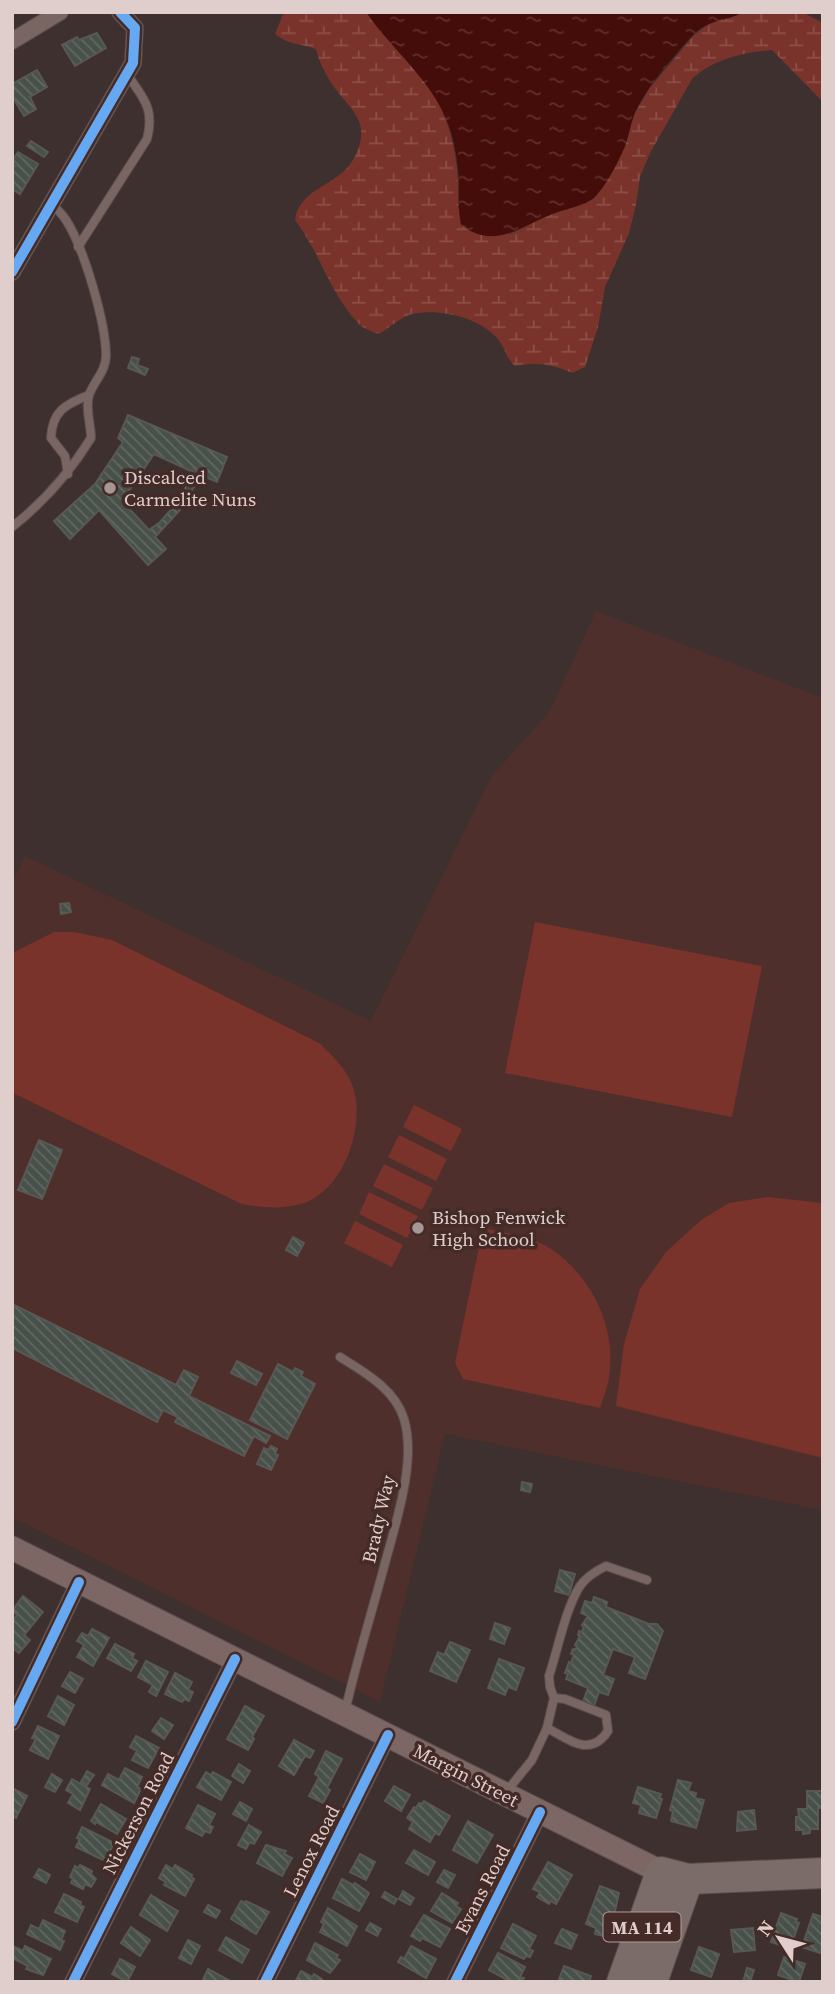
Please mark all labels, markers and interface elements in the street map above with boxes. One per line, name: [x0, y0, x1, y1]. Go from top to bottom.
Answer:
place label: Discalced Carmelite Nuns: [124, 464, 256, 512]
marker: Discalced Carmelite Nuns: [102, 480, 118, 496]
place label: Bishop Fenwick High School: [432, 1204, 566, 1252]
marker: Bishop Fenwick High School: [410, 1220, 426, 1236]
street label: Brady Way: [355, 1472, 401, 1566]
street label: Margin Street: [409, 1737, 524, 1813]
street label: Nickerson Road: [96, 1747, 180, 1879]
street label: Lenox Road: [277, 1800, 345, 1901]
street label: Evans Road: [448, 1840, 516, 1938]
north arrow: [744, 1903, 814, 1973]
road number: MA 114: [604, 1912, 680, 1941]
text: N: [751, 1915, 780, 1941]

